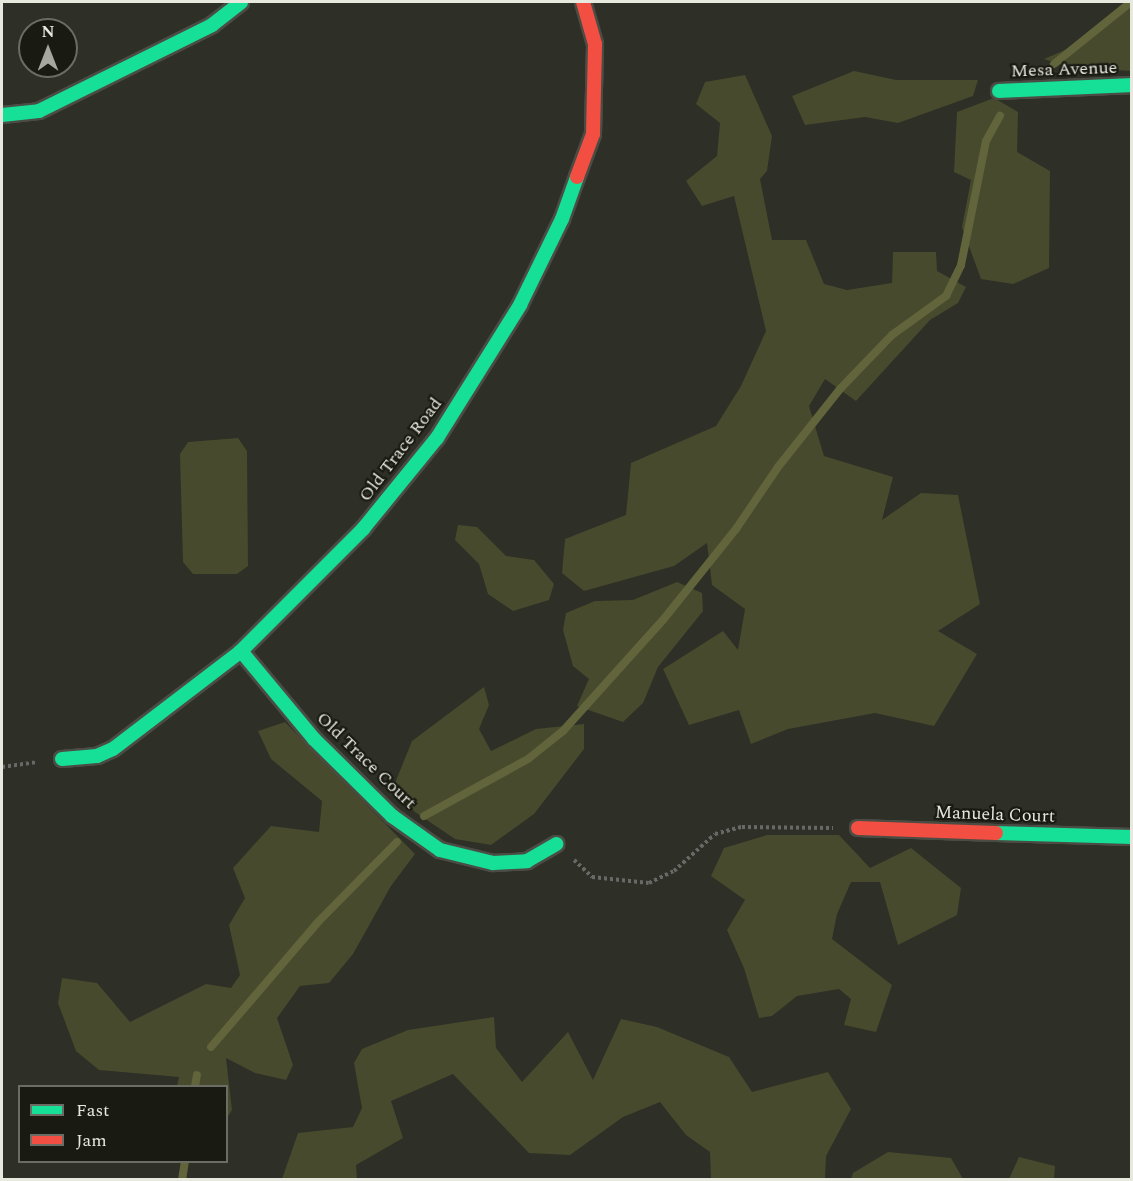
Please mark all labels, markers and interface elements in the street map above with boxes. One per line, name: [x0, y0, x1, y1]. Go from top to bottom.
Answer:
north arrow: [18, 18, 78, 78]
text: N: [41, 20, 55, 44]
street label: Mesa Avenue: [1010, 57, 1118, 83]
street label: Old Trace Road: [355, 394, 447, 506]
street label: Old Trace Court: [312, 708, 420, 814]
street label: Manuela Court: [934, 802, 1056, 828]
legend: [18, 1085, 228, 1163]
text: Fast: [76, 1097, 109, 1124]
text: Jam: [76, 1127, 107, 1154]

